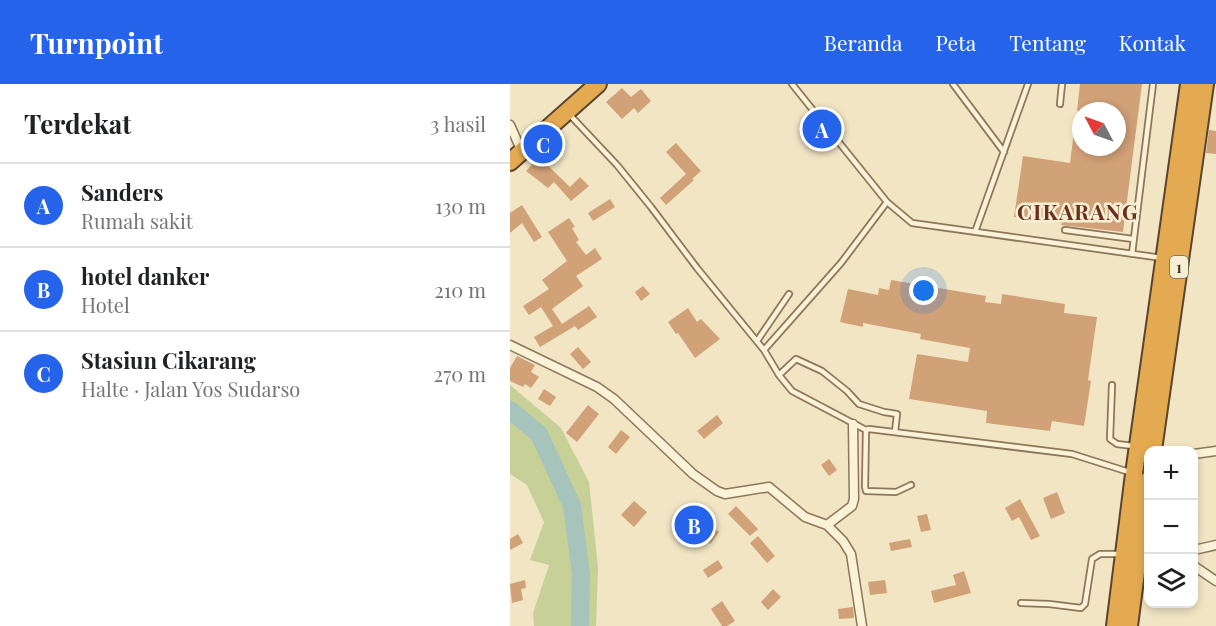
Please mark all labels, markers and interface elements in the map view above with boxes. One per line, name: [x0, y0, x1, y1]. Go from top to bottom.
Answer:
text: Turnpoint: [30, 24, 163, 61]
text: Beranda: [824, 28, 903, 56]
text: Peta: [936, 28, 976, 56]
text: Tentang: [1009, 28, 1086, 56]
text: Kontak: [1119, 28, 1186, 56]
north arrow: [1072, 102, 1126, 156]
text: Terdekat: [24, 106, 131, 141]
pin: A: [802, 106, 842, 152]
text: 3 hasil: [430, 110, 486, 137]
pin: C: [524, 122, 562, 166]
text: Sanders: [81, 177, 163, 207]
text: A: [37, 192, 50, 219]
text: 130 m: [435, 192, 486, 219]
district label: CIKARANG: [1017, 197, 1139, 225]
text: Rumah sakit: [81, 207, 193, 234]
road number: 1: [1170, 256, 1188, 278]
text: hotel danker: [81, 261, 209, 291]
text: B: [37, 276, 50, 303]
text: 210 m: [434, 276, 486, 303]
your location: [909, 276, 938, 305]
text: Hotel: [81, 291, 130, 318]
text: Stasiun Cikarang: [81, 345, 256, 375]
text: C: [36, 360, 51, 387]
text: 270 m: [434, 360, 486, 387]
text: Halte · Jalan Yos Sudarso: [81, 375, 300, 402]
map controls: [1144, 446, 1198, 608]
button: +: [1144, 446, 1198, 500]
button: −: [1144, 500, 1198, 554]
pin: B: [674, 502, 714, 548]
button: layers: [1144, 554, 1198, 608]

